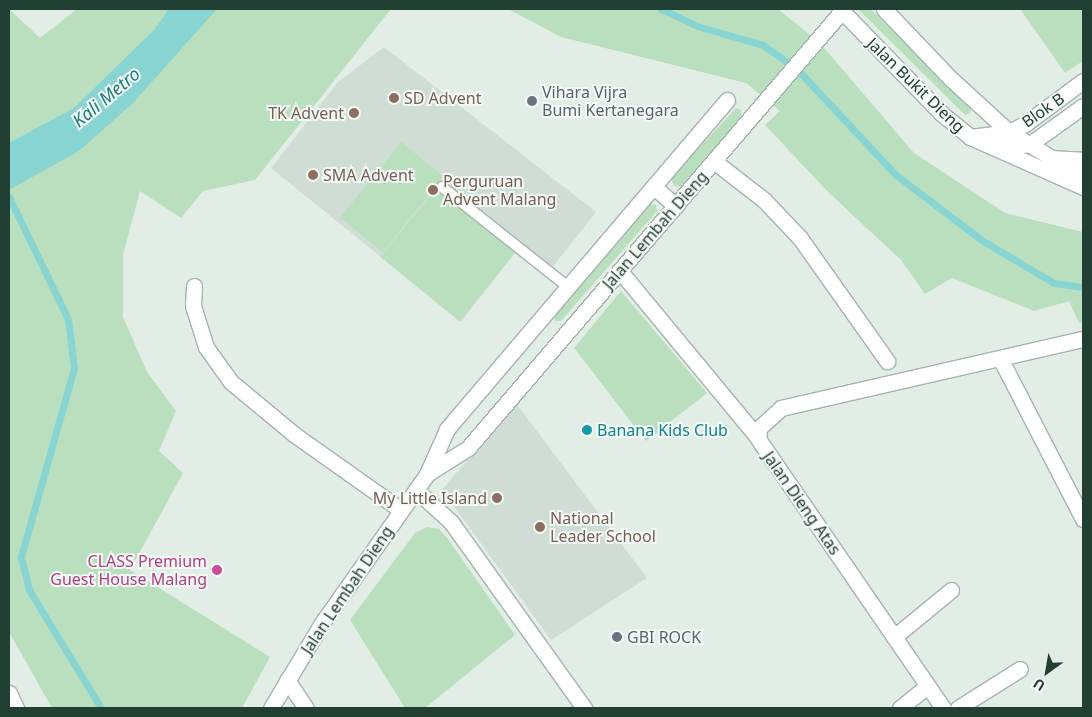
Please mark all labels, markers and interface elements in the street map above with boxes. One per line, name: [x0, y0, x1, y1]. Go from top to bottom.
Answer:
street label: Jalan Bukit Dieng: [863, 34, 969, 136]
water label: Kali Metro: [68, 63, 144, 131]
place label: Vihara Vijra Bumi Kertanegara: [542, 82, 679, 120]
place label: SD Advent: [404, 88, 482, 108]
street label: Blok B: [1018, 89, 1068, 131]
marker: SD Advent: [388, 92, 400, 104]
marker: Vihara Vijra Bumi Kertanegara: [526, 95, 538, 107]
place label: TK Advent: [268, 103, 344, 123]
marker: TK Advent: [348, 107, 360, 119]
place label: SMA Advent: [323, 165, 414, 185]
street label: Jalan Lembah Dieng: [598, 167, 712, 293]
marker: SMA Advent: [307, 169, 319, 181]
place label: Perguruan Advent Malang: [443, 171, 556, 209]
marker: Perguruan Advent Malang: [427, 184, 439, 196]
place label: Banana Kids Club: [597, 420, 728, 440]
marker: Banana Kids Club: [581, 424, 593, 436]
street label: Jalan Dieng Atas: [759, 448, 845, 558]
place label: My Little Island: [373, 488, 487, 508]
marker: My Little Island: [491, 492, 503, 504]
place label: National Leader School: [550, 508, 656, 546]
marker: National Leader School: [534, 521, 546, 533]
street label: Jalan Lembah Dieng: [297, 522, 397, 658]
place label: CLASS Premium Guest House Malang: [50, 551, 207, 589]
marker: CLASS Premium Guest House Malang: [211, 564, 223, 576]
place label: GBI ROCK: [627, 627, 701, 647]
marker: GBI ROCK: [611, 631, 623, 643]
north arrow: [1022, 647, 1072, 697]
text: U: [1029, 674, 1048, 696]

